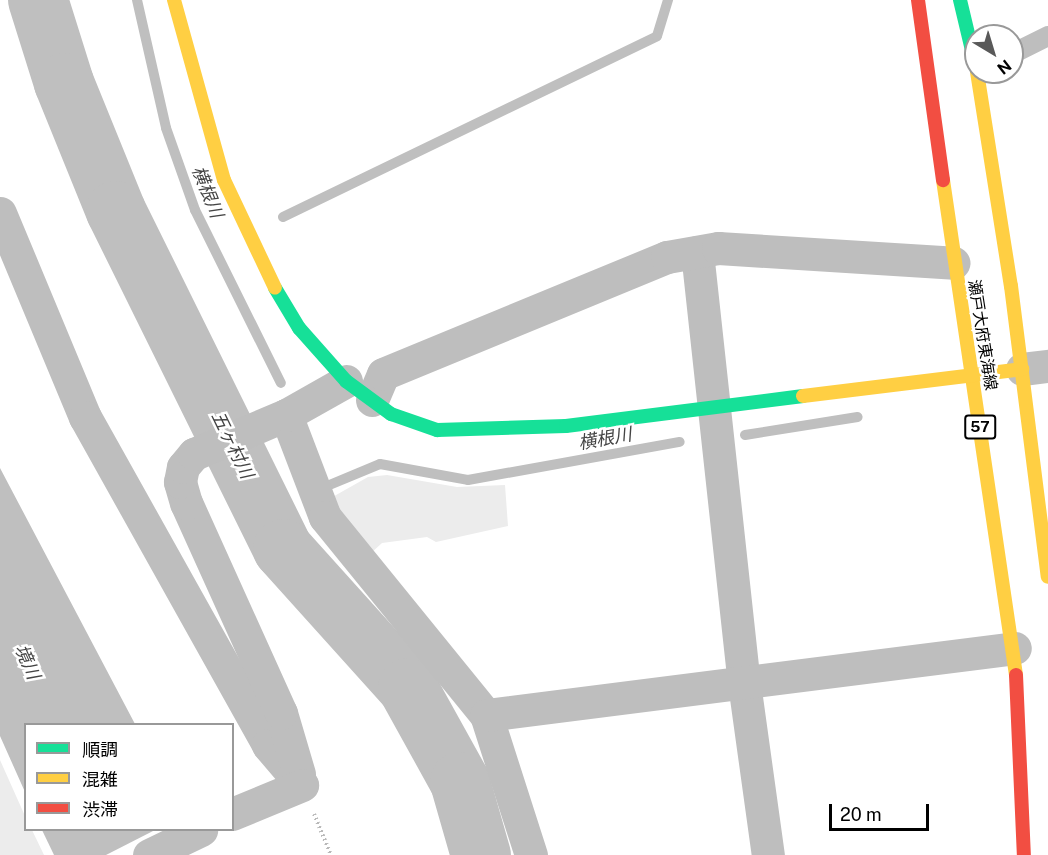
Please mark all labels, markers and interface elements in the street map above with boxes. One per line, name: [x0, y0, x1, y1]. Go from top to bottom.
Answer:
north arrow: [964, 24, 1024, 84]
text: N: [993, 56, 1015, 78]
water label: 横根川: [187, 163, 227, 221]
street label: 瀬戸大府東海線: [964, 278, 1000, 392]
water label: 五ヶ村川: [207, 408, 257, 482]
road number: 57: [964, 415, 996, 439]
water label: 横根川: [577, 424, 633, 454]
water label: 境川: [10, 641, 44, 683]
legend: [24, 723, 234, 831]
text: 順調: [82, 739, 118, 760]
text: 混雑: [82, 769, 118, 790]
scale bar: [832, 792, 932, 830]
text: 渋滞: [82, 799, 118, 820]
text: 20 m: [840, 804, 882, 825]

